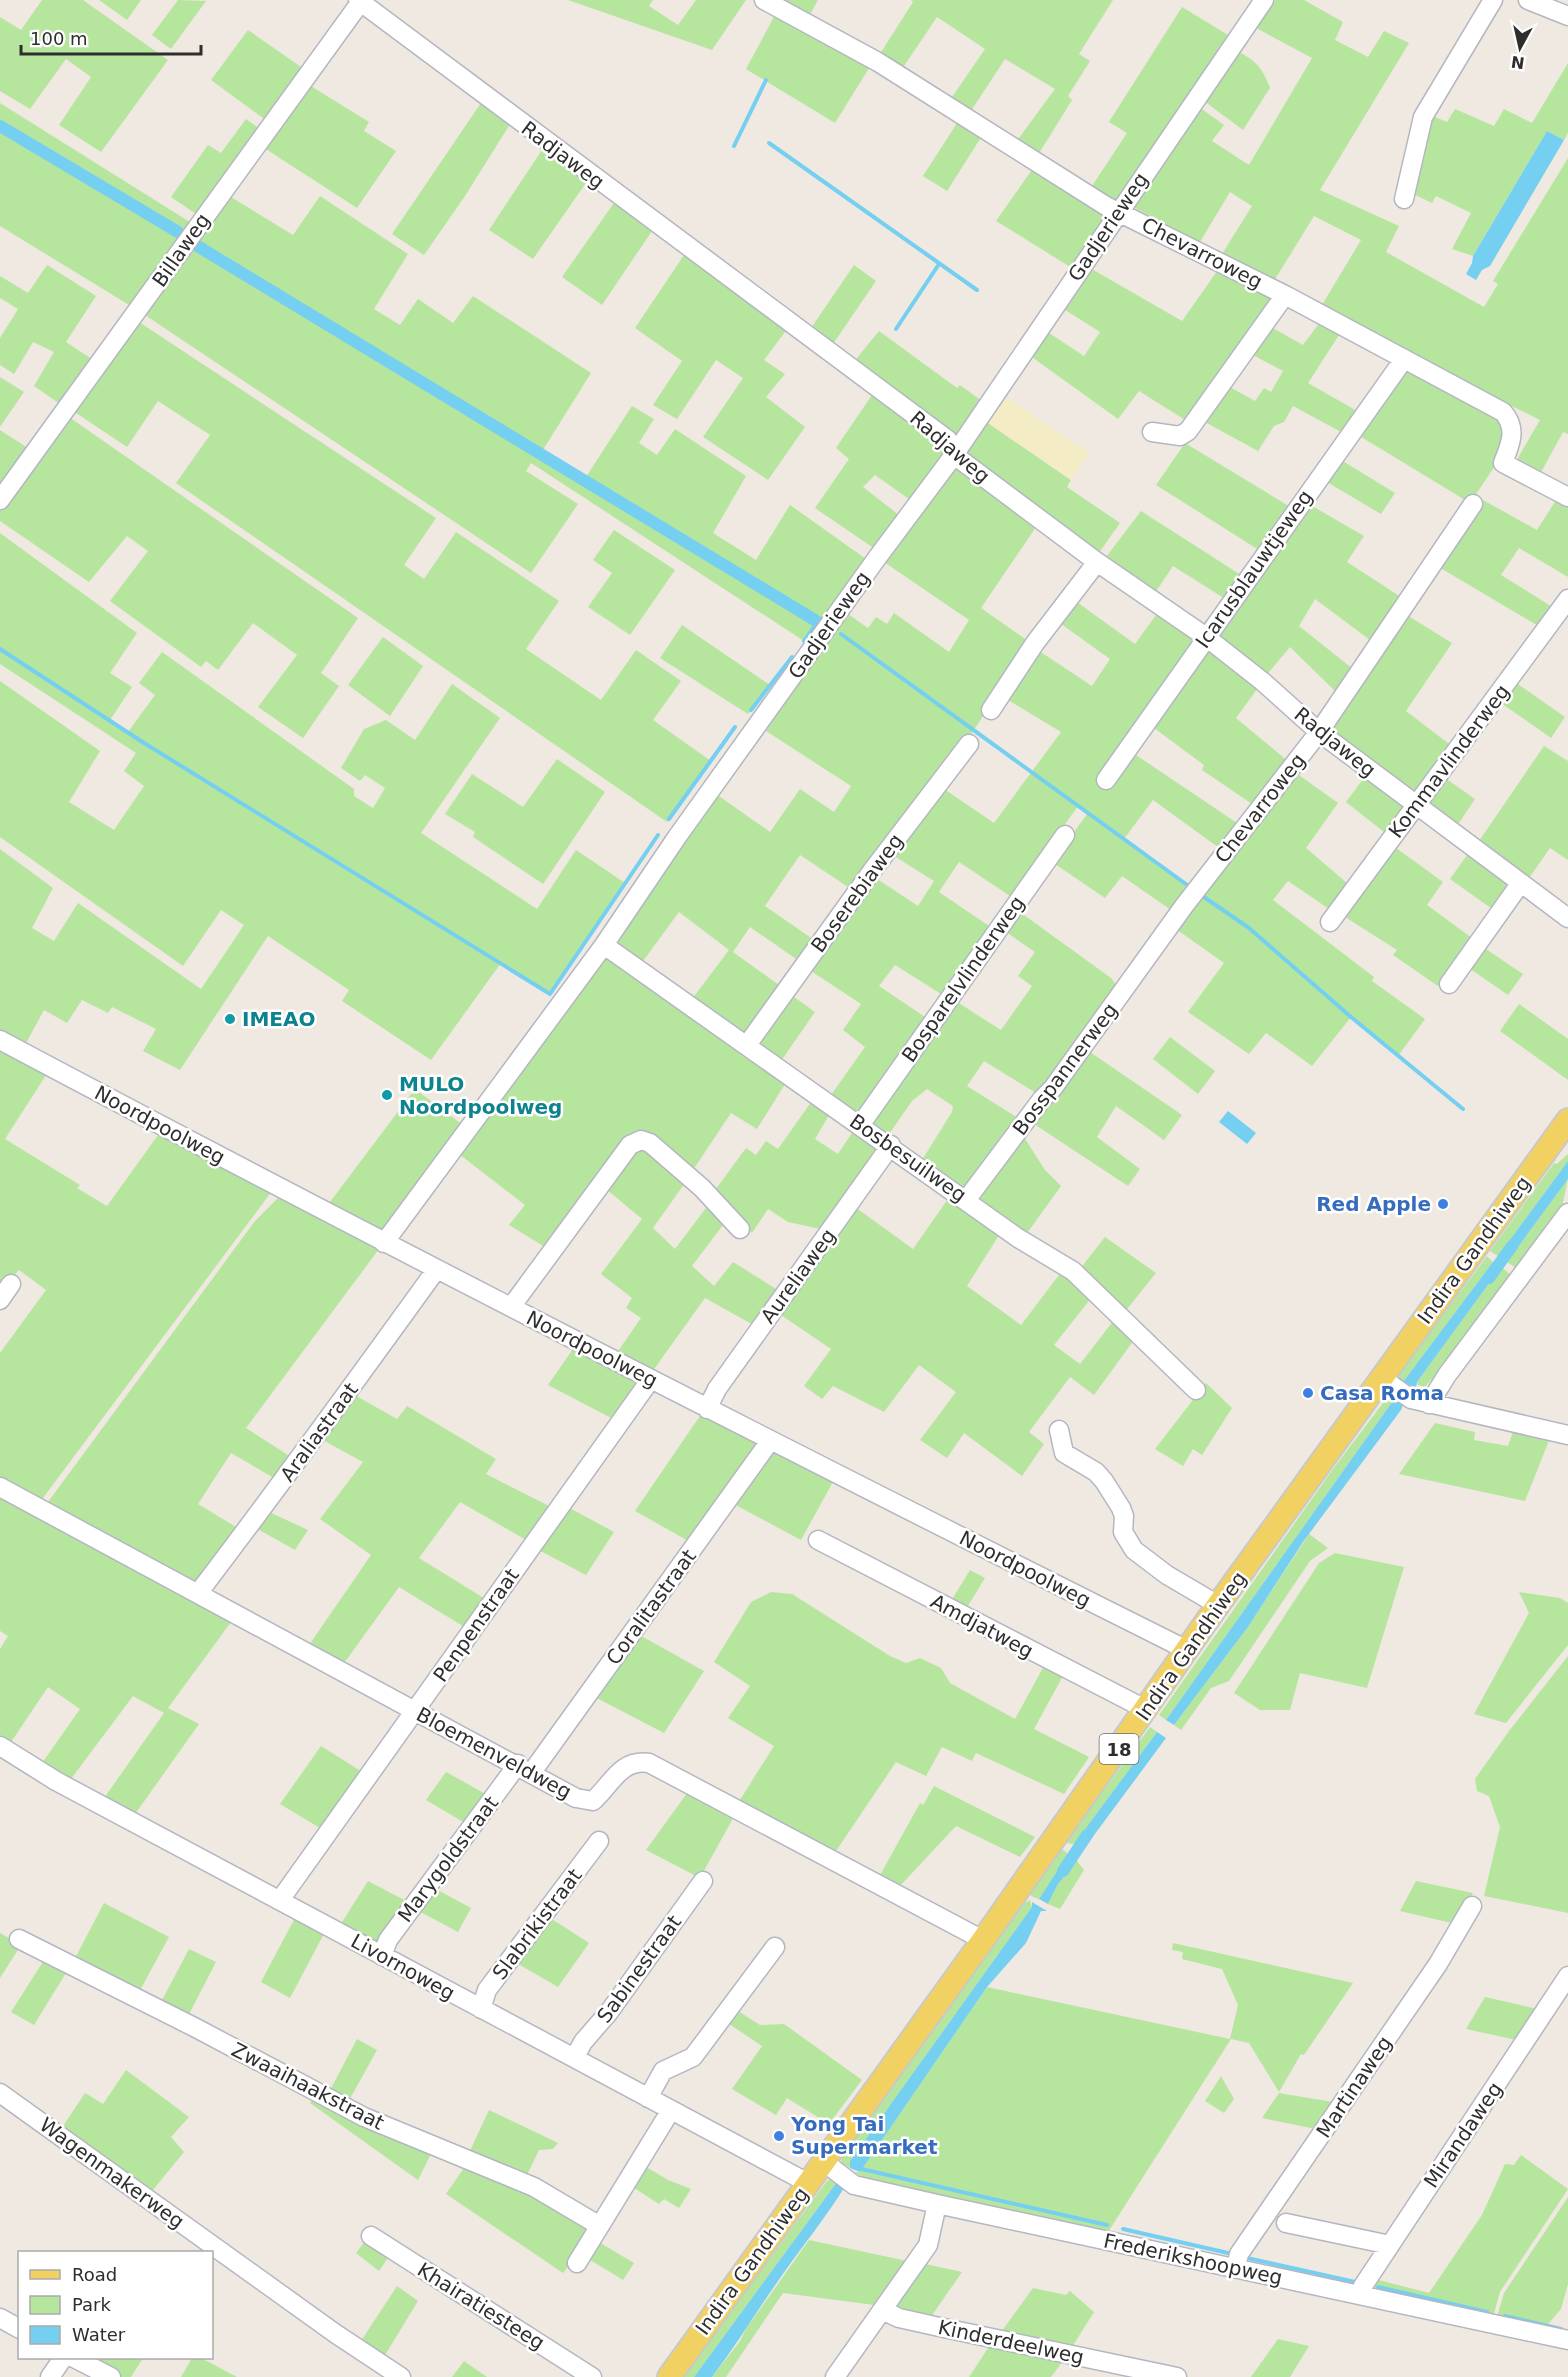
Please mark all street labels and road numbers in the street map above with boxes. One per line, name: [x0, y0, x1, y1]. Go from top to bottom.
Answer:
street label: Radjaweg: [517, 116, 609, 194]
street label: Gadjerieweg: [1063, 168, 1153, 286]
street label: Billaweg: [147, 209, 215, 291]
street label: Chevarroweg: [1138, 212, 1266, 294]
street label: Radjaweg: [905, 406, 995, 488]
street label: Icarusblauwtjeweg: [1191, 485, 1317, 653]
street label: Gadjerieweg: [783, 567, 875, 683]
street label: Kommavlinderweg: [1384, 680, 1514, 842]
street label: Radjaweg: [1290, 702, 1380, 782]
street label: Chevarroweg: [1210, 748, 1310, 868]
street label: Boserebiaweg: [806, 829, 908, 957]
street label: Bosparelvlinderweg: [897, 891, 1029, 1067]
street label: Bosspannerweg: [1008, 998, 1122, 1140]
street label: Noordpoolweg: [91, 1081, 229, 1169]
street label: Bosbesuilweg: [845, 1109, 971, 1207]
street label: Indira Gandhiweg: [1412, 1172, 1536, 1328]
street label: Aureliaweg: [756, 1224, 840, 1328]
street label: Noordpoolweg: [522, 1306, 662, 1392]
street label: Araliastraat: [275, 1378, 363, 1486]
street label: Noordpoolweg: [955, 1526, 1095, 1612]
street label: Coralitastraat: [601, 1545, 701, 1669]
street label: Penpenstraat: [428, 1564, 524, 1686]
street label: Indira Gandhiweg: [1131, 1567, 1251, 1725]
street label: Amdjatweg: [927, 1589, 1037, 1663]
street label: Bloemenveldweg: [412, 1702, 576, 1804]
road number: 18: [1100, 1734, 1138, 1764]
street label: Marygoldstraat: [393, 1791, 503, 1927]
street label: Slabrikistraat: [487, 1864, 587, 1984]
street label: Sabinestraat: [592, 1910, 686, 2027]
street label: Livornoweg: [347, 1929, 459, 2005]
street label: Martinaweg: [1311, 2032, 1397, 2142]
street label: Zwaaihaakstraat: [228, 2037, 388, 2135]
street label: Mirandaweg: [1419, 2078, 1507, 2192]
street label: Wagenmakerweg: [35, 2112, 189, 2234]
street label: Indira Gandhiweg: [690, 2183, 814, 2339]
street label: Frederikshoopweg: [1101, 2228, 1285, 2290]
street label: Khairatiesteeg: [413, 2257, 549, 2355]
street label: Kinderdeelweg: [936, 2315, 1086, 2369]

